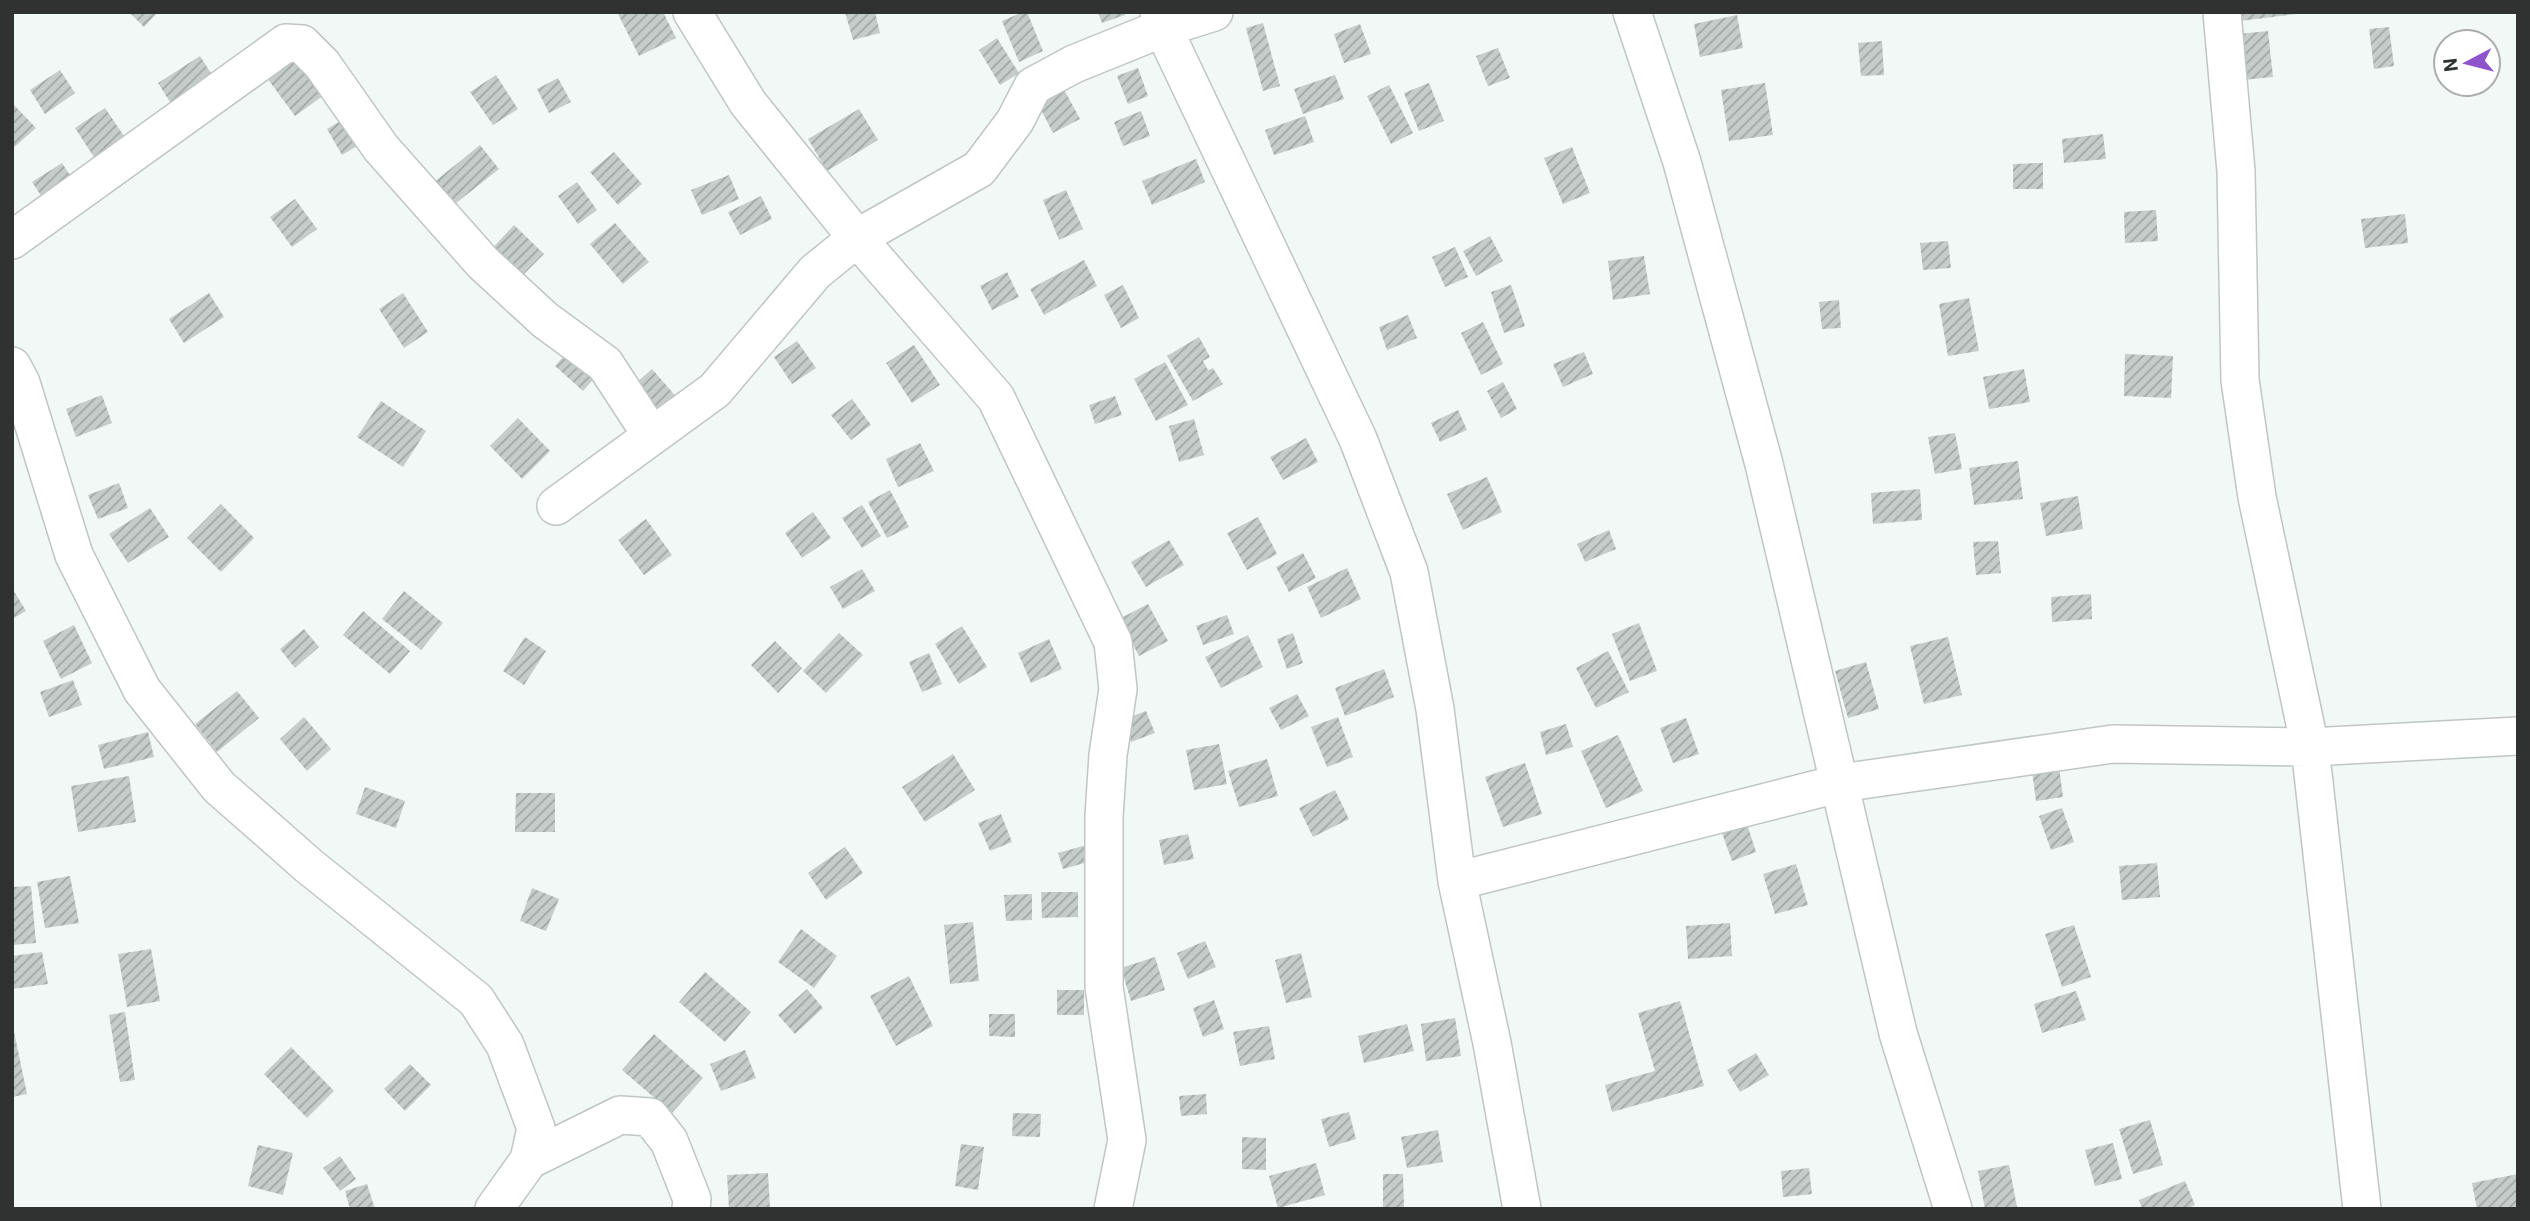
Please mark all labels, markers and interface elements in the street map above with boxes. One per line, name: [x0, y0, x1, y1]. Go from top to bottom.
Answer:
north arrow: [2432, 28, 2502, 98]
text: N: [2438, 57, 2463, 73]

